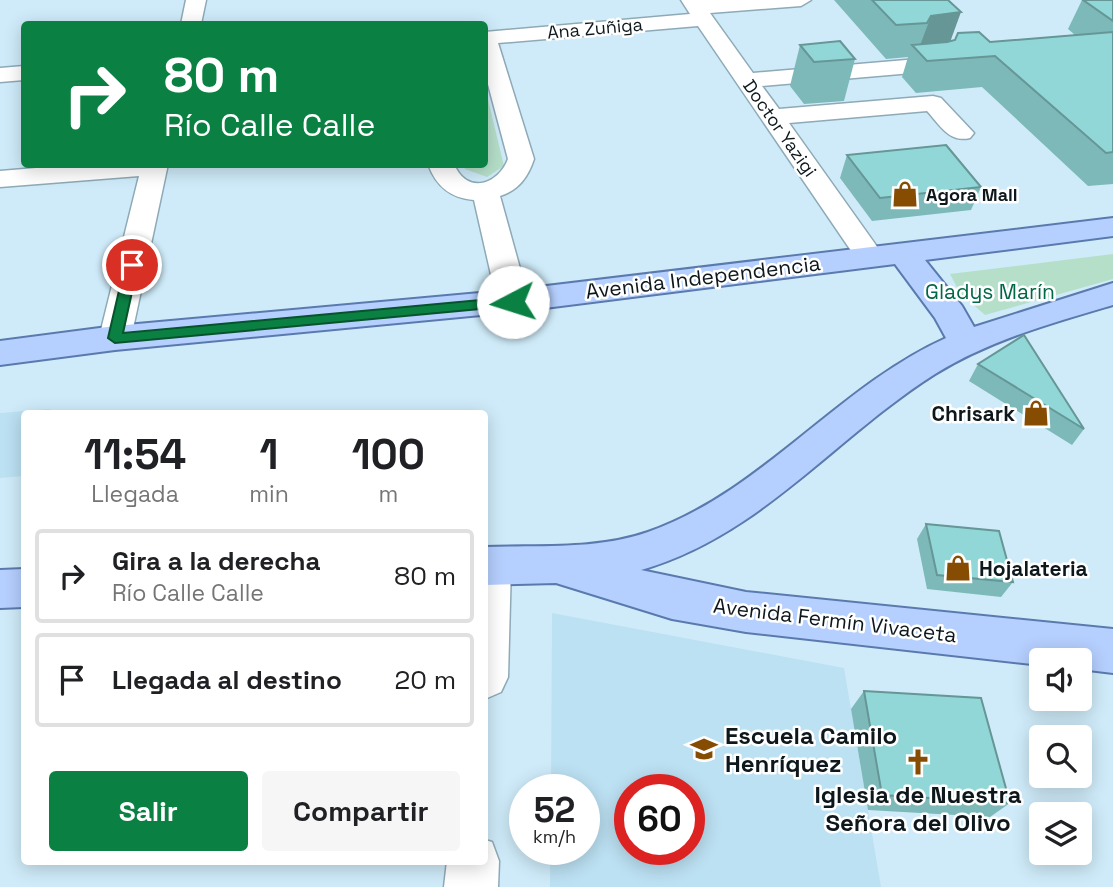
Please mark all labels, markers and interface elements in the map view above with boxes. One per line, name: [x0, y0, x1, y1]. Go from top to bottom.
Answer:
street label: Ana Zuñiga: [546, 12, 644, 44]
text: 80 m: [164, 44, 279, 106]
icon: right: [49, 49, 140, 140]
street label: Doctor Yazigi: [738, 75, 822, 181]
text: Río Calle Calle: [164, 105, 375, 145]
shop icon: Agora Mall: [890, 179, 920, 209]
place label: Agora Mall: [926, 183, 1018, 206]
pin: [102, 235, 162, 295]
icon: arrive: [113, 246, 151, 284]
street label: Avenida Independencia: [584, 249, 822, 305]
position arrow: [476, 265, 550, 339]
park label: Gladys Marín: [925, 278, 1055, 305]
shop icon: Chrisark: [1021, 398, 1051, 428]
place label: Chrisark: [931, 400, 1015, 427]
text: 11:54: [84, 428, 186, 481]
text: 1: [259, 428, 278, 481]
text: 100: [352, 428, 425, 481]
text: Llegada: [91, 479, 179, 509]
text: min: [249, 479, 289, 509]
text: m: [378, 479, 398, 509]
text: Gira a la derecha: [112, 544, 321, 578]
shop icon: Hojalateria: [943, 553, 973, 583]
place label: Hojalateria: [979, 555, 1088, 582]
icon: right: [53, 557, 91, 595]
text: 80 m: [394, 559, 456, 593]
text: Río Calle Calle: [112, 578, 264, 608]
street label: Avenida Fermín Vivaceta: [712, 592, 958, 648]
map controls: [1029, 648, 1092, 865]
button: sound: [1029, 648, 1092, 711]
icon: arrive: [53, 661, 91, 699]
text: Llegada al destino: [112, 663, 342, 697]
text: 20 m: [395, 663, 456, 697]
place label: Escuela Camilo Henríquez: [725, 720, 897, 779]
button: search: [1029, 725, 1092, 788]
school or university icon: Escuela Camilo Henríquez: [689, 734, 719, 764]
church icon: Iglesia de Nuestra Señora del Olivo: [903, 747, 933, 777]
button: Salir: [49, 771, 248, 851]
button: Compartir: [262, 771, 460, 851]
speed limit sign: 60: [614, 774, 705, 865]
place label: Iglesia de Nuestra Señora del Olivo: [814, 779, 1022, 838]
text: 52: [534, 788, 575, 832]
button: layers: [1029, 802, 1092, 865]
text: km/h: [533, 825, 576, 848]

